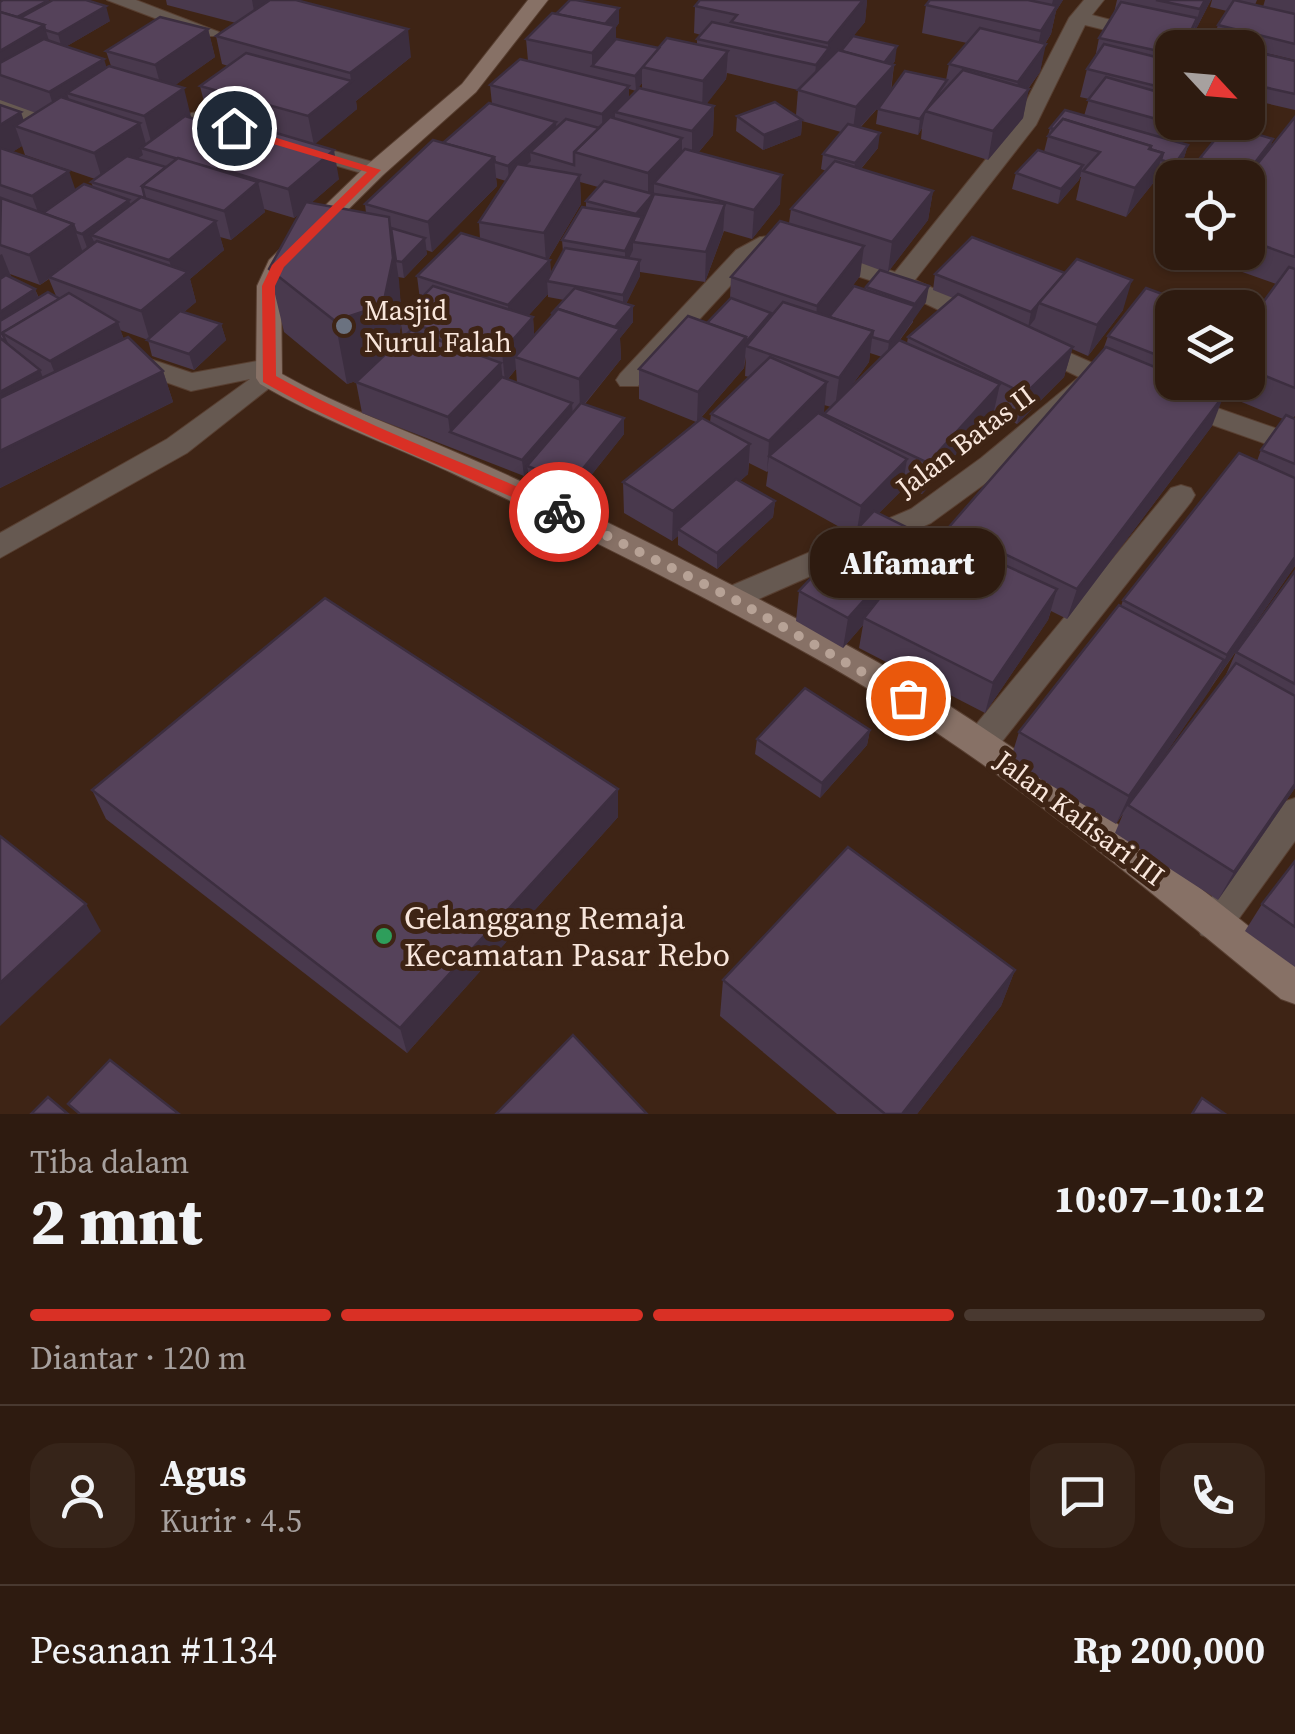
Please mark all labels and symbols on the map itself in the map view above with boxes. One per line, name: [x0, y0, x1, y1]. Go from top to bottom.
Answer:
north arrow: [1155, 30, 1265, 140]
pin: [192, 86, 277, 171]
place label: Masjid Nurul Falah: [364, 291, 512, 361]
marker: Masjid Nurul Falah: [333, 315, 355, 337]
street label: Jalan Batas II: [887, 376, 1042, 506]
courier: [509, 462, 609, 562]
callout: Alfamart: [810, 528, 1006, 598]
pin: [866, 656, 951, 741]
street label: Jalan Kalisari III: [987, 741, 1173, 894]
place label: Gelanggang Remaja Kecamatan Pasar Rebo: [404, 896, 730, 977]
marker: Gelanggang Remaja Kecamatan Pasar Rebo: [373, 925, 395, 947]

